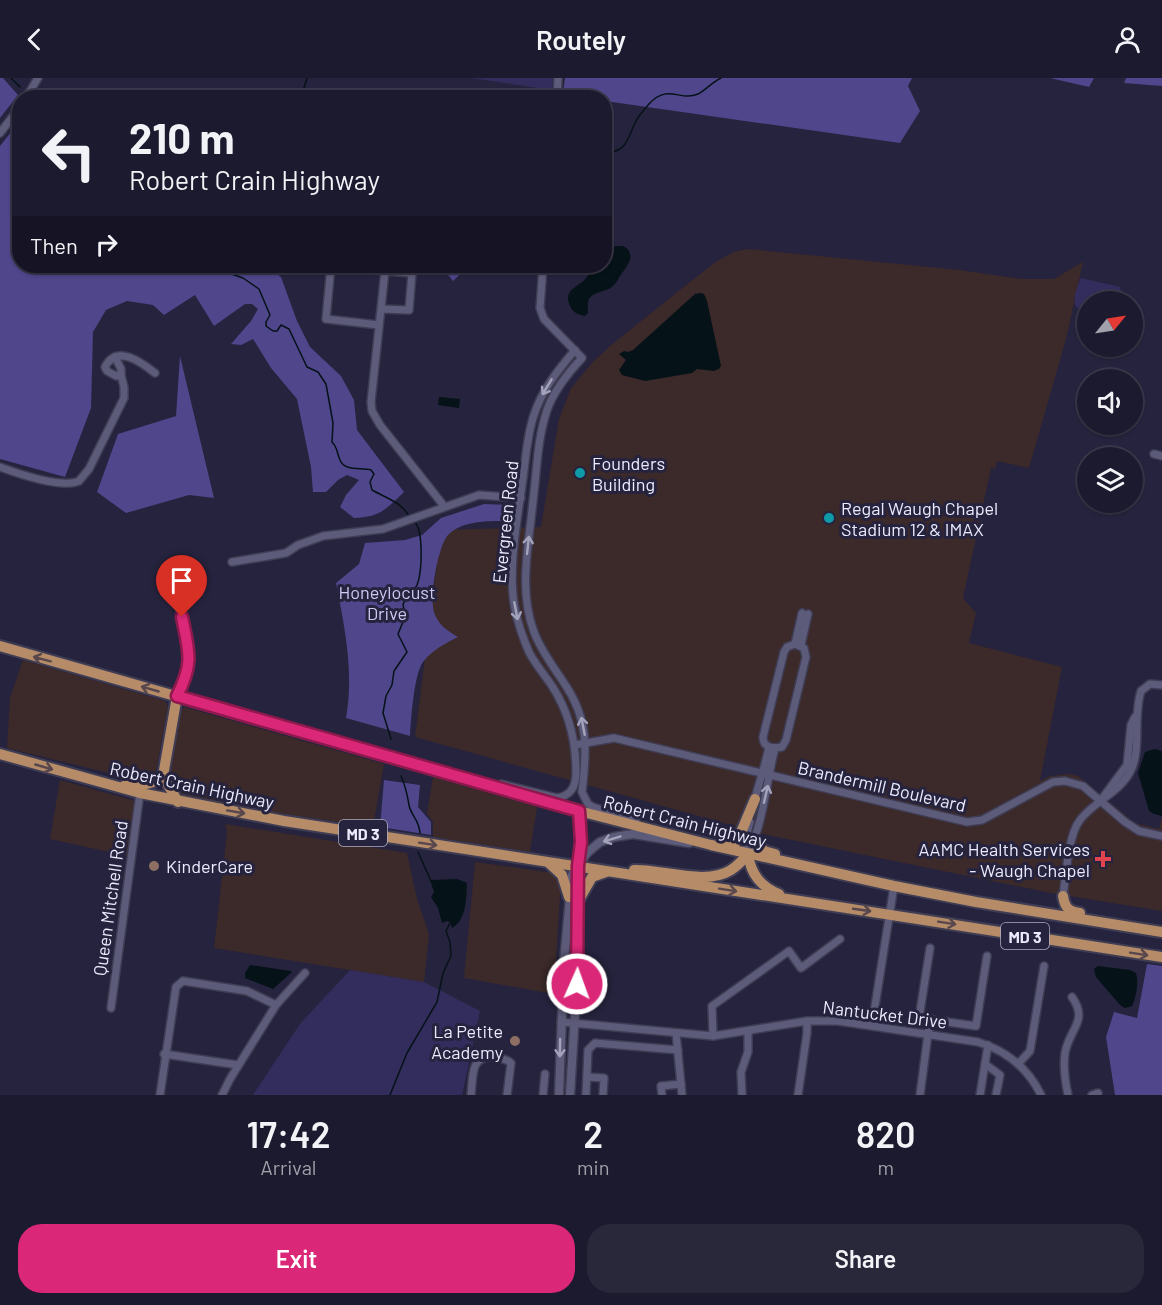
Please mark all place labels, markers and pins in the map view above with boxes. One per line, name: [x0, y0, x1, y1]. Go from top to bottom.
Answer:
place label: Founders Building: [592, 452, 665, 495]
marker: Founders Building: [573, 466, 587, 480]
place label: Regal Waugh Chapel Stadium 12 & IMAX: [841, 497, 998, 540]
marker: Regal Waugh Chapel Stadium 12 & IMAX: [822, 511, 836, 525]
pin: [156, 555, 207, 617]
place label: AAMC Health Services - Waugh Chapel: [919, 838, 1090, 881]
marker: AAMC Health Services - Waugh Chapel: [1094, 850, 1112, 868]
place label: KinderCare: [166, 855, 253, 877]
marker: KinderCare: [147, 859, 161, 873]
place label: La Petite Academy: [431, 1020, 503, 1063]
marker: La Petite Academy: [508, 1034, 522, 1048]

